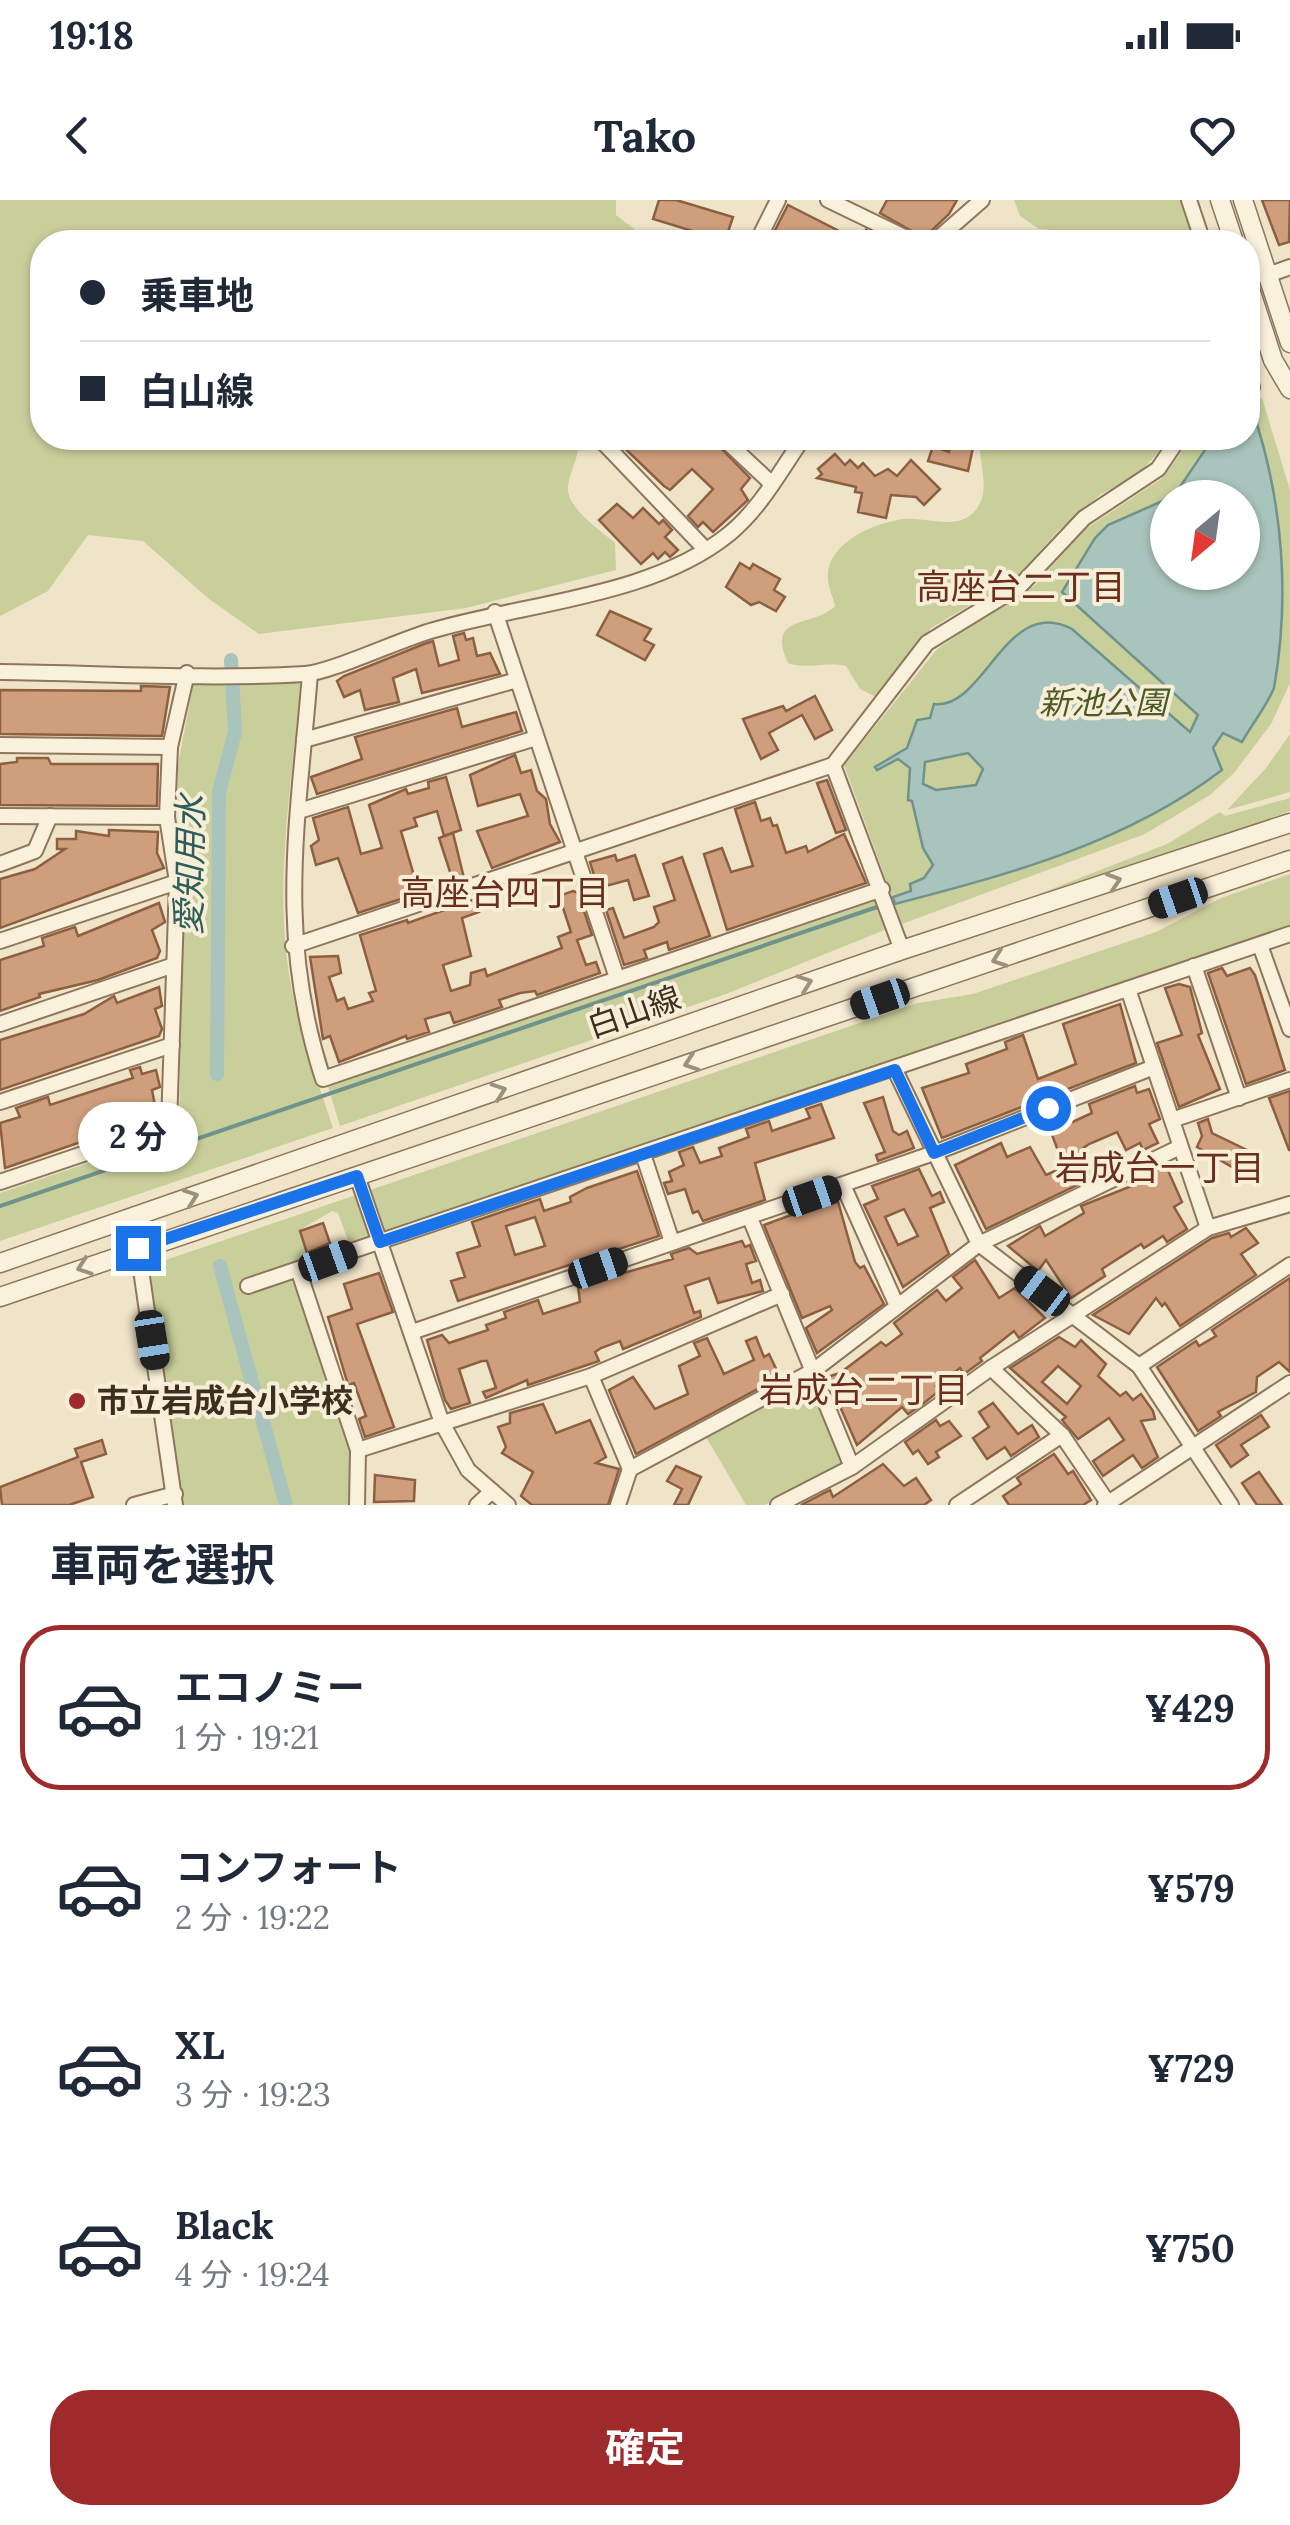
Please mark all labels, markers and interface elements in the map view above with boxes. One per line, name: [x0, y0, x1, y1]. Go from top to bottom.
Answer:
text: 19:18: [50, 11, 134, 59]
text: Tako: [594, 107, 696, 164]
icon: back: [50, 108, 105, 163]
icon: heart: [1185, 108, 1240, 163]
text: 乗車地: [140, 271, 254, 319]
text: 白山線: [140, 367, 254, 415]
north arrow: [1150, 480, 1260, 590]
map controls: [1150, 480, 1260, 590]
district label: 高座台二丁目: [916, 564, 1126, 609]
park label: 新池公園: [1039, 682, 1171, 723]
water label: 愛知用水: [166, 791, 213, 935]
district label: 高座台四丁目: [400, 870, 610, 915]
one-way arrow: [1104, 872, 1121, 892]
car: [1145, 874, 1211, 922]
one-way arrow: [991, 947, 1008, 967]
one-way arrow: [796, 975, 813, 995]
car: [847, 975, 913, 1023]
street label: 白山線: [582, 977, 686, 1047]
one-way arrow: [683, 1051, 700, 1072]
one-way arrow: [489, 1082, 506, 1103]
route start: [1026, 1086, 1071, 1131]
callout: 2 分: [78, 1103, 198, 1173]
text: 2 分: [109, 1116, 167, 1157]
district label: 岩成台一丁目: [1055, 1145, 1265, 1190]
car: [779, 1172, 845, 1220]
one-way arrow: [182, 1188, 199, 1209]
route end: [116, 1226, 161, 1271]
car: [295, 1237, 361, 1285]
car: [565, 1244, 631, 1292]
one-way arrow: [77, 1256, 94, 1276]
car: [1009, 1261, 1075, 1321]
car: [132, 1308, 172, 1372]
district label: 岩成台二丁目: [759, 1367, 969, 1412]
place label: 市立岩成台小学校: [97, 1380, 353, 1421]
marker: 市立岩成台小学校: [66, 1390, 88, 1412]
text: 車両を選択: [50, 1536, 275, 1593]
icon: car: [55, 1663, 145, 1753]
text: エコノミー: [175, 1663, 365, 1711]
text: ¥429: [1145, 1684, 1235, 1732]
text: 1 分 · 19:21: [175, 1717, 319, 1758]
icon: car: [55, 1843, 145, 1933]
text: コンフォート: [175, 1843, 402, 1891]
text: ¥579: [1147, 1864, 1235, 1912]
text: 2 分 · 19:22: [175, 1897, 330, 1938]
text: XL: [175, 2021, 225, 2069]
icon: car: [55, 2023, 145, 2113]
text: ¥729: [1148, 2044, 1235, 2092]
text: 3 分 · 19:23: [175, 2074, 331, 2115]
text: Black: [175, 2201, 274, 2249]
icon: car: [55, 2203, 145, 2293]
text: ¥750: [1145, 2224, 1235, 2272]
text: 4 分 · 19:24: [175, 2254, 330, 2295]
button: 確定: [50, 2390, 1240, 2505]

